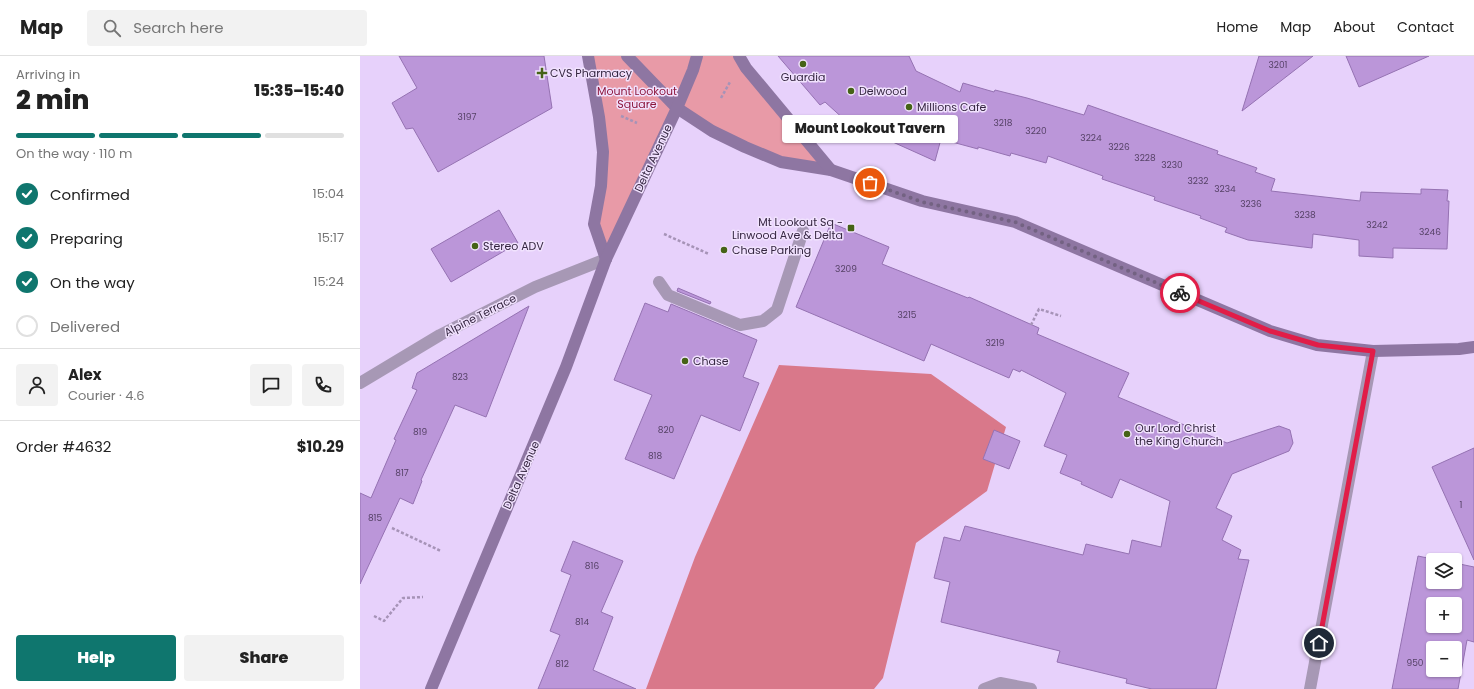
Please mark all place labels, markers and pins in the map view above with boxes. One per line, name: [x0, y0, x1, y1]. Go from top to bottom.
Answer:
marker: Guardia: [798, 59, 808, 69]
place label: CVS Pharmacy: [550, 65, 633, 81]
marker: CVS Pharmacy: [537, 68, 547, 78]
place label: Guardia: [781, 69, 825, 85]
place label: Delwood: [859, 83, 907, 99]
marker: Delwood: [846, 86, 856, 96]
place label: Millions Cafe: [917, 99, 987, 115]
marker: Millions Cafe: [904, 102, 914, 112]
callout: Mount Lookout Tavern: [782, 115, 958, 143]
pin: [853, 166, 887, 200]
place label: Mt Lookout Sq - Linwood Ave & Delta: [732, 214, 843, 243]
marker: Mt Lookout Sq - Linwood Ave & Delta: [846, 223, 856, 233]
place label: Stereo ADV: [483, 238, 544, 254]
marker: Stereo ADV: [470, 241, 480, 251]
place label: Chase Parking: [732, 242, 811, 258]
marker: Chase Parking: [719, 245, 729, 255]
place label: Chase: [693, 353, 729, 369]
marker: Chase: [680, 356, 690, 366]
place label: Our Lord Christ the King Church: [1135, 420, 1223, 449]
marker: Our Lord Christ the King Church: [1122, 429, 1132, 439]
pin: [1302, 626, 1336, 660]

